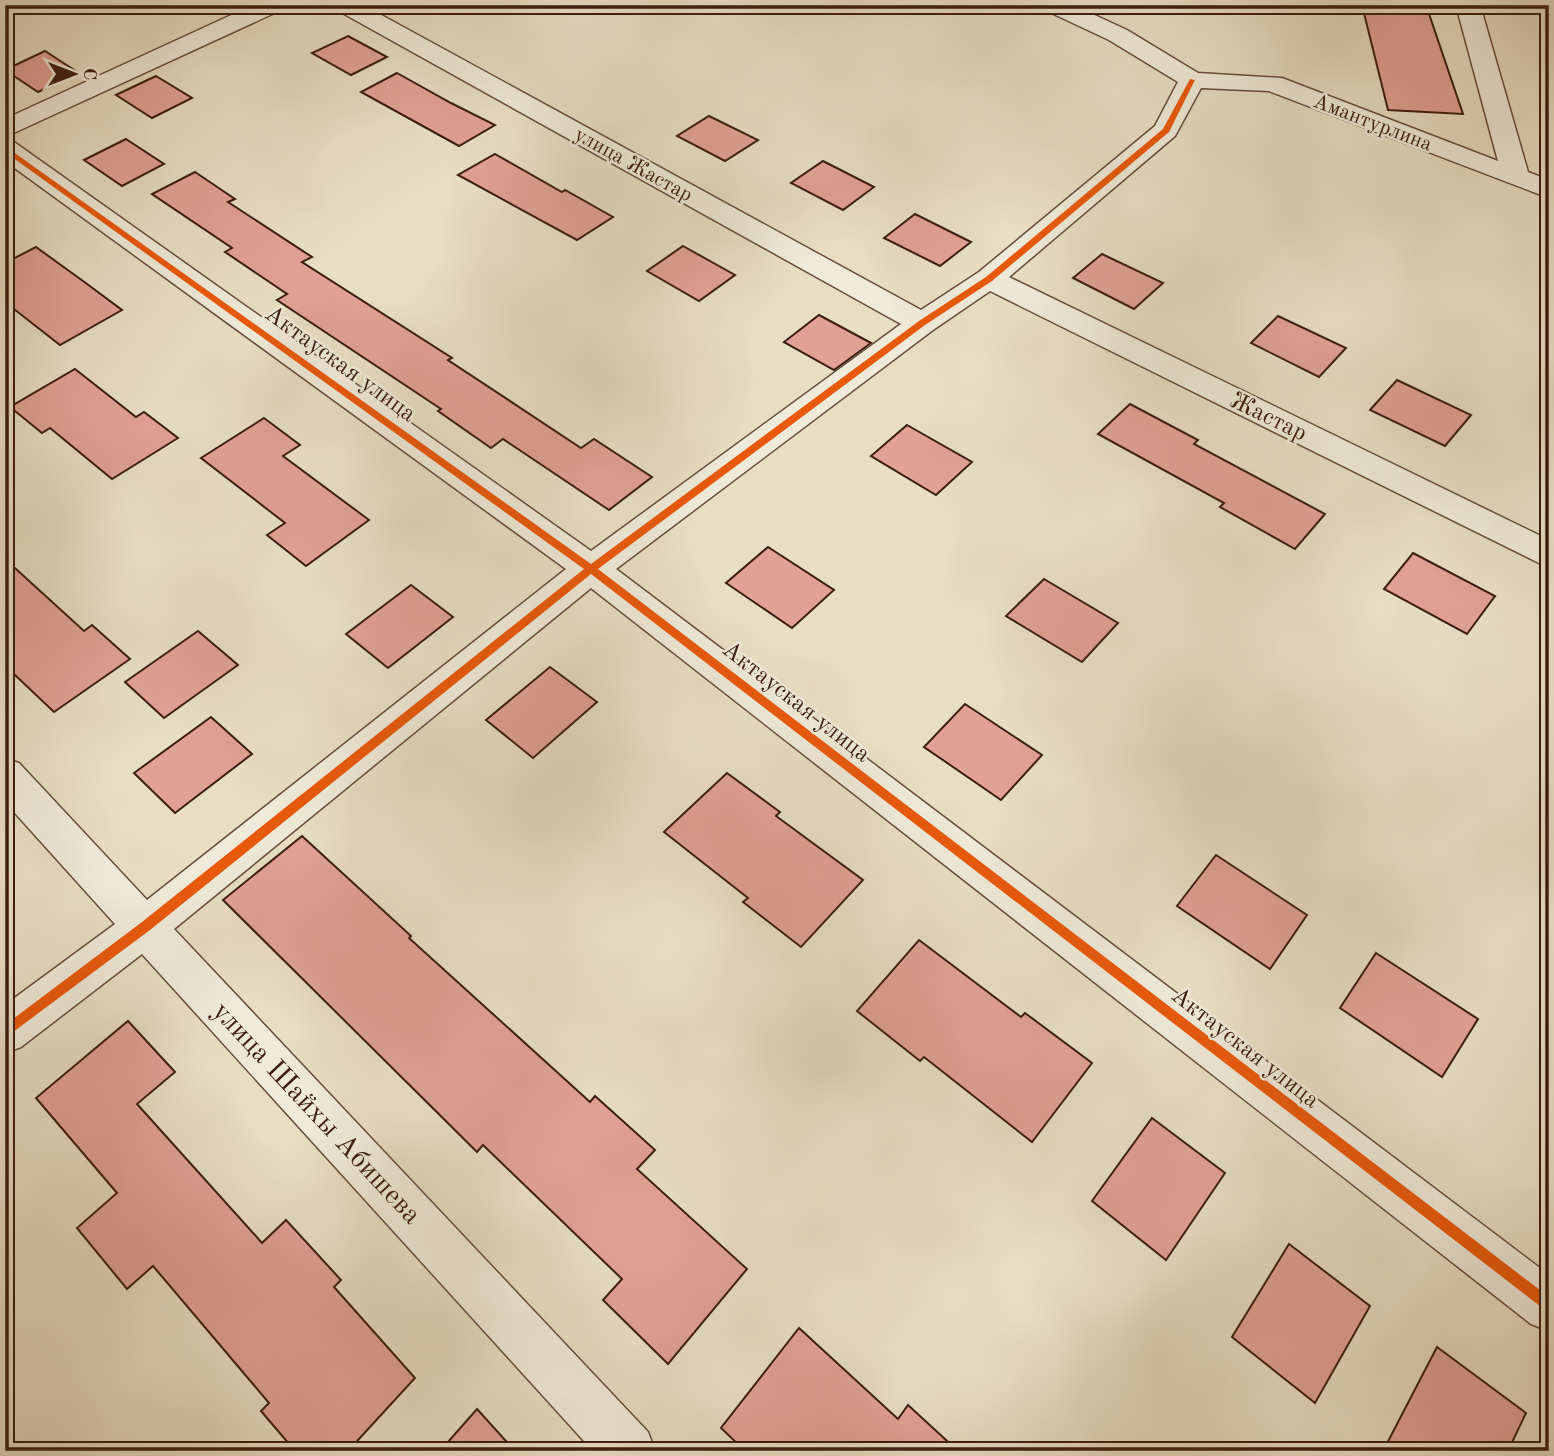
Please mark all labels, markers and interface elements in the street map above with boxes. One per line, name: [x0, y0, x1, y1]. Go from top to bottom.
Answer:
north arrow: [38, 38, 108, 108]
text: С: [79, 68, 98, 80]
street label: Амантурлина: [1310, 91, 1435, 156]
street label: улица Жастар: [571, 124, 696, 206]
street label: Актауская улица: [260, 302, 420, 427]
street label: Жастар: [1226, 389, 1310, 447]
street label: Актауская улица: [717, 638, 874, 768]
street label: Актауская улица: [1166, 984, 1323, 1114]
street label: улица Шайхы Абишева: [206, 998, 426, 1230]

